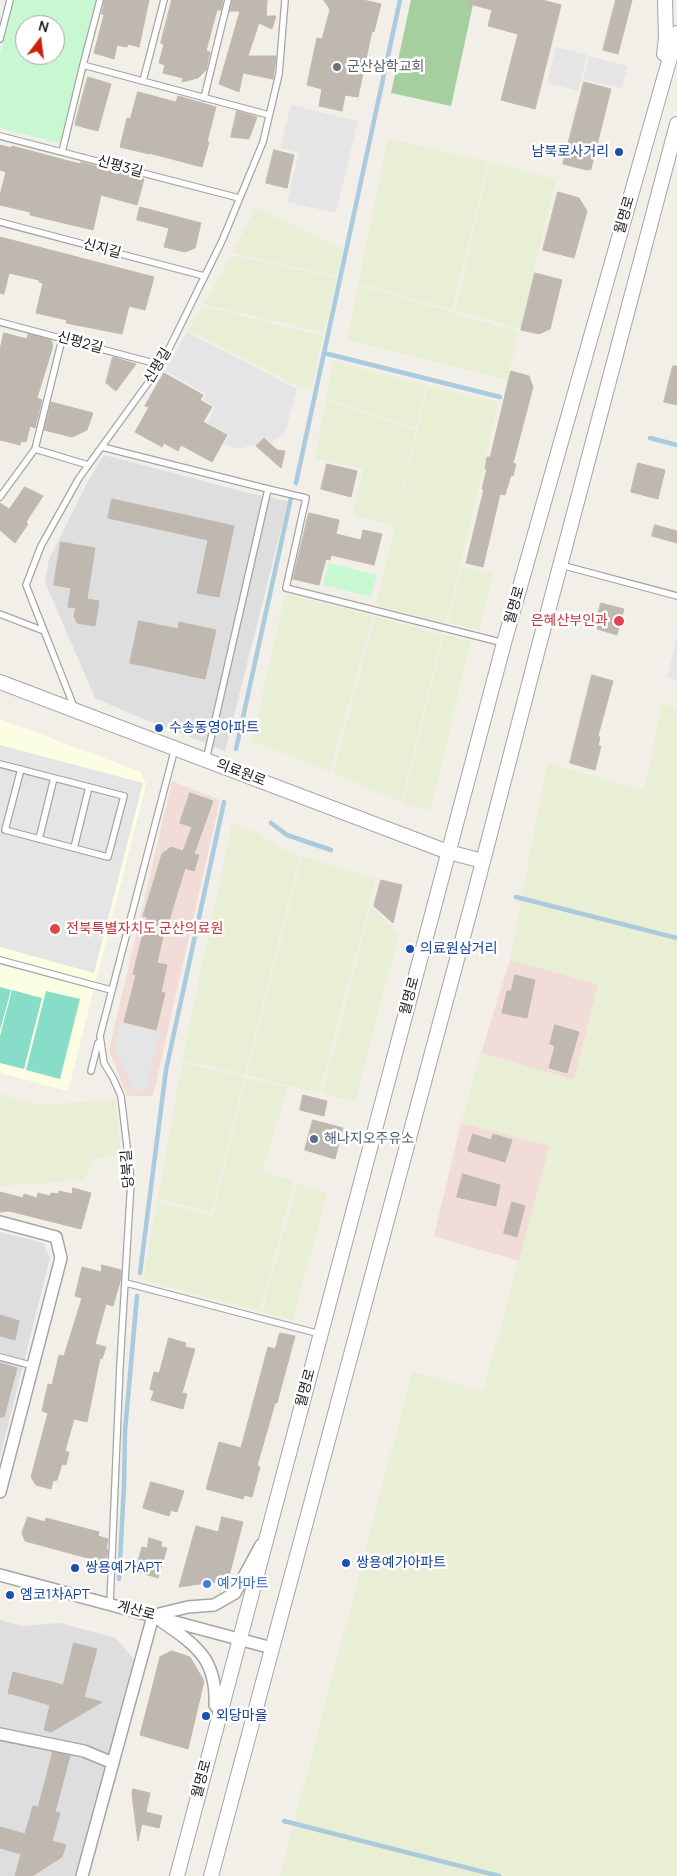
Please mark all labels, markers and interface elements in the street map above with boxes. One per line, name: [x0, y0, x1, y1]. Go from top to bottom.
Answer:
north arrow: [15, 15, 65, 65]
text: N: [36, 16, 51, 36]
place label: 군산삼학교회: [347, 59, 424, 75]
marker: 군산삼학교회: [331, 61, 343, 73]
place label: 남북로사거리: [532, 144, 609, 160]
marker: 남북로사거리: [613, 146, 625, 158]
street label: 신평3길: [95, 153, 145, 181]
street label: 월명로: [612, 194, 638, 236]
street label: 신지길: [81, 236, 123, 262]
street label: 신평2길: [55, 329, 105, 357]
street label: 신평길: [141, 345, 175, 387]
street label: 월명로: [502, 584, 528, 626]
place label: 은혜산부인과: [531, 613, 608, 629]
marker: 은혜산부인과: [612, 614, 626, 628]
place label: 수송동영아파트: [169, 720, 259, 736]
marker: 수송동영아파트: [153, 722, 165, 734]
street label: 의료원로: [214, 756, 268, 790]
place label: 전북특별자치도 군산의료원: [66, 921, 223, 937]
marker: 전북특별자치도 군산의료원: [48, 922, 62, 936]
place label: 의료원삼거리: [420, 941, 497, 957]
marker: 의료원삼거리: [404, 943, 416, 955]
street label: 월명로: [397, 975, 423, 1017]
place label: 해나지오주유소: [324, 1131, 414, 1147]
marker: 해나지오주유소: [308, 1133, 320, 1145]
street label: 당북길: [118, 1149, 138, 1189]
street label: 월명로: [293, 1367, 319, 1409]
place label: 쌍용예가아파트: [356, 1555, 446, 1571]
marker: 쌍용예가아파트: [340, 1557, 352, 1569]
place label: 쌍용예가APT: [85, 1560, 162, 1576]
marker: 쌍용예가APT: [69, 1562, 81, 1574]
place label: 예가마트: [217, 1576, 269, 1592]
marker: 예가마트: [201, 1578, 213, 1590]
place label: 엠코1차APT: [20, 1587, 90, 1603]
marker: 엠코1차APT: [4, 1589, 16, 1601]
street label: 계산로: [115, 1598, 157, 1624]
place label: 외당마을: [216, 1708, 268, 1724]
marker: 외당마을: [200, 1710, 212, 1722]
street label: 월명로: [189, 1758, 215, 1800]

